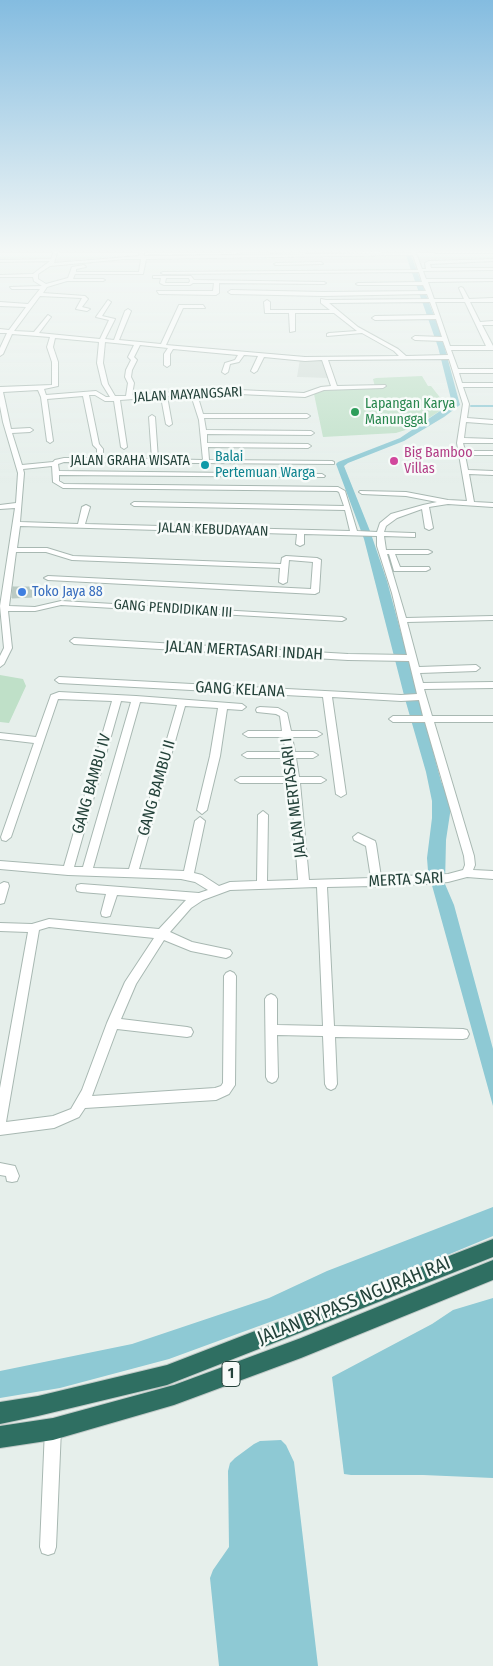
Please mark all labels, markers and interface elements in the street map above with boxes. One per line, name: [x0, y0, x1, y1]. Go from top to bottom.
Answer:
street label: JALAN MAYANGSARI: [133, 384, 243, 406]
place label: Lapangan Karya Manunggal: [365, 396, 455, 428]
marker: Lapangan Karya Manunggal: [349, 406, 361, 418]
place label: Big Bamboo Villas: [404, 445, 473, 478]
place label: Balai Pertemuan Warga: [215, 449, 315, 482]
street label: JALAN GRAHA WISATA: [70, 453, 190, 469]
marker: Big Bamboo Villas: [388, 455, 400, 467]
marker: Balai Pertemuan Warga: [199, 459, 211, 471]
street label: JALAN KEBUDAYAAN: [157, 520, 269, 540]
place label: Toko Jaya 88: [32, 584, 103, 600]
marker: Toko Jaya 88: [16, 586, 28, 598]
street label: GANG PENDIDIKAN III: [113, 596, 233, 622]
street label: JALAN MERTASARI INDAH: [165, 637, 323, 665]
street label: GANG KELANA: [195, 678, 285, 702]
street label: GANG BAMBU IV: [69, 732, 115, 836]
street label: JALAN MERTASARI I: [277, 737, 311, 859]
street label: GANG BAMBU II: [134, 738, 180, 838]
street label: MERTA SARI: [368, 868, 444, 892]
street label: JALAN BYPASS NGURAH RAI: [254, 1252, 454, 1350]
road number: 1: [222, 1362, 240, 1386]

